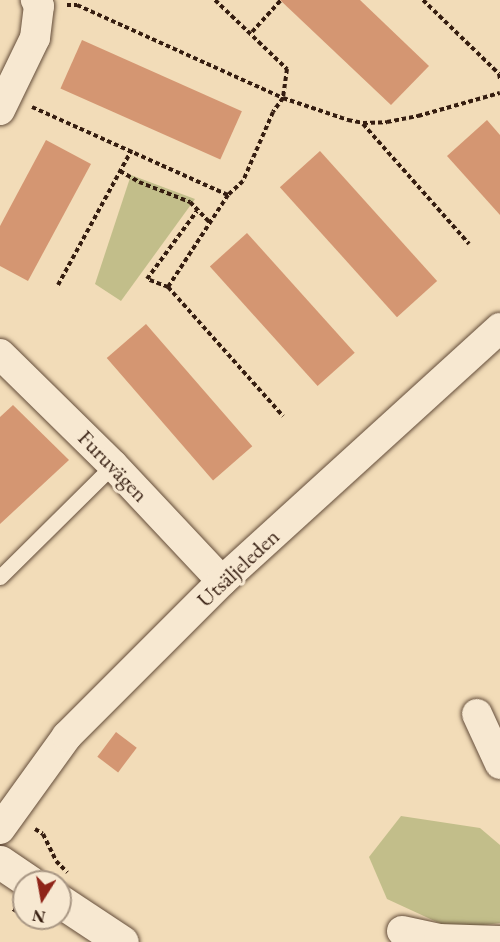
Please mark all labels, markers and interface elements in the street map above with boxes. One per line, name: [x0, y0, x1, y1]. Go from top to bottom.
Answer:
street label: Furuvägen: [72, 425, 154, 507]
street label: Utsäljeleden: [191, 523, 285, 613]
north arrow: [12, 870, 72, 930]
text: N: [30, 905, 47, 928]

